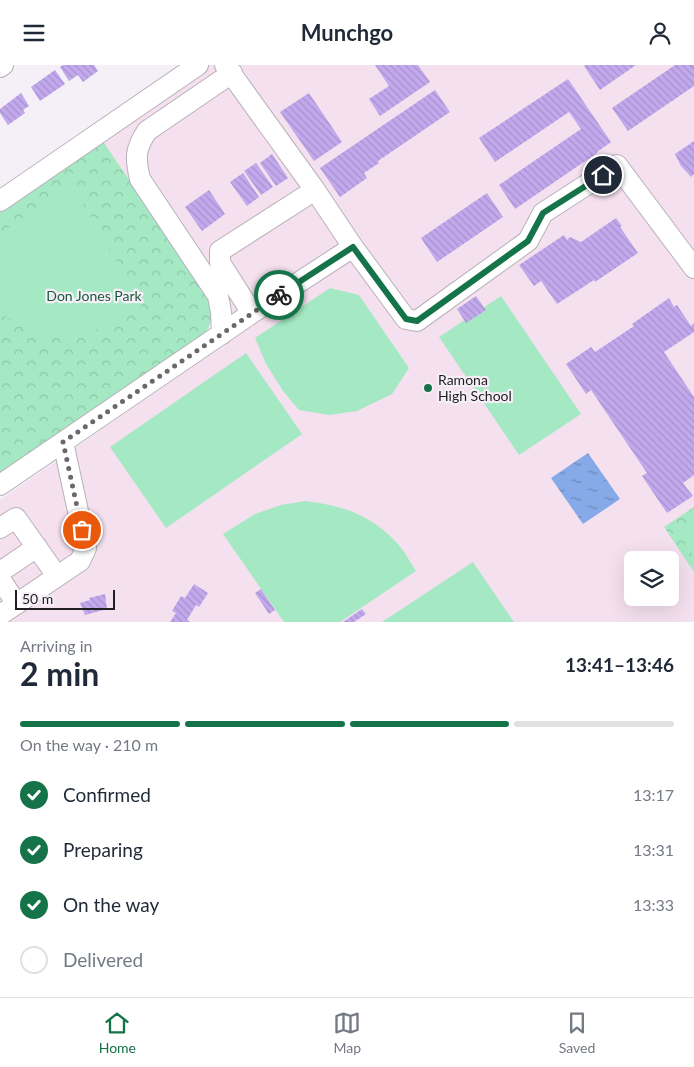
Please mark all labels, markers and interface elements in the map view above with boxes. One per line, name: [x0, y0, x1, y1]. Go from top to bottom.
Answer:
icon: menu: [20, 19, 48, 47]
text: Munchgo: [301, 19, 393, 46]
icon: person: [646, 19, 674, 47]
pin: [582, 154, 624, 196]
icon: home: [589, 161, 617, 189]
courier: [254, 270, 304, 320]
icon: bike: [265, 281, 293, 309]
park label: Don Jones Park: [46, 287, 143, 304]
place label: Ramona High School: [438, 371, 512, 404]
marker: Ramona High School: [422, 382, 434, 394]
pin: [61, 509, 103, 551]
icon: bag: [68, 516, 96, 544]
map controls: [624, 551, 679, 606]
button: layers: [624, 551, 679, 606]
scale bar: [15, 587, 115, 610]
text: 50 m: [22, 590, 53, 607]
text: Arriving in: [20, 636, 93, 655]
text: 13:41–13:46: [565, 653, 674, 676]
text: 2 min: [20, 654, 99, 693]
text: On the way · 210 m: [20, 735, 158, 754]
icon: check: [20, 781, 48, 809]
text: Confirmed: [63, 783, 151, 806]
text: 13:17: [633, 785, 674, 804]
icon: check: [20, 836, 48, 864]
text: Preparing: [63, 838, 143, 861]
text: 13:31: [633, 840, 674, 859]
icon: check: [20, 891, 48, 919]
text: On the way: [63, 893, 159, 916]
text: 13:33: [633, 895, 674, 914]
text: Delivered: [63, 948, 143, 971]
tab: Home: [99, 1009, 136, 1056]
tab: Map: [333, 1009, 361, 1056]
tab: Saved: [559, 1009, 595, 1056]

